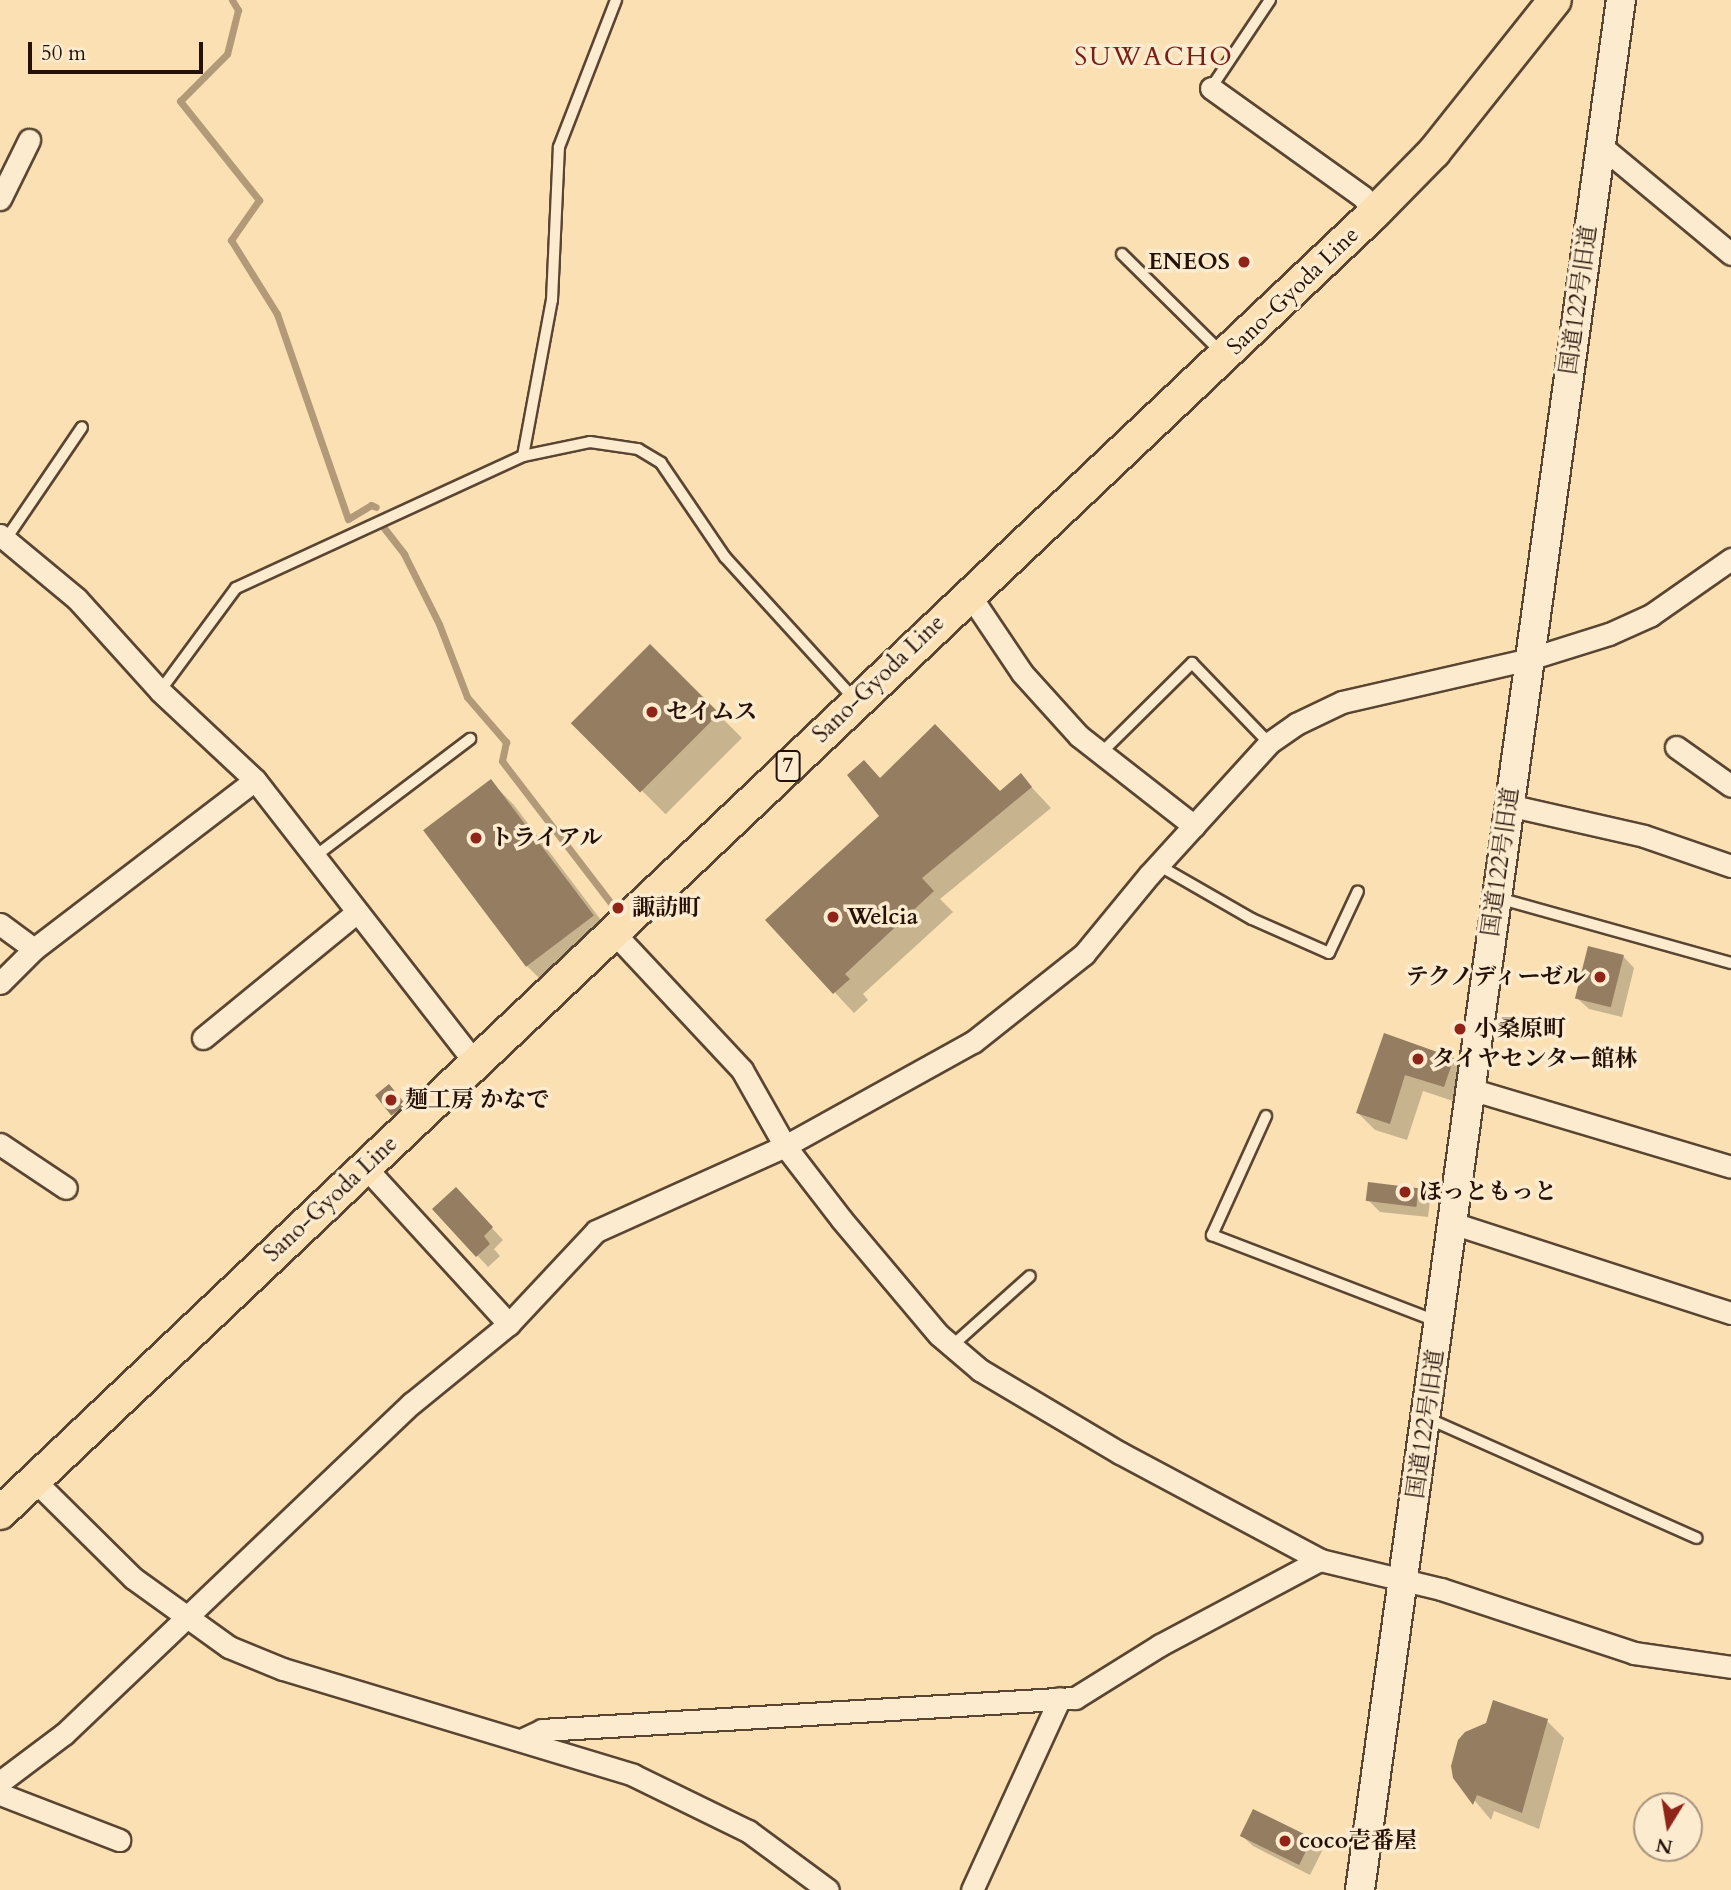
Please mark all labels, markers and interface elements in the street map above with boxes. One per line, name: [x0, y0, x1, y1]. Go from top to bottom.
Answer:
scale bar: [32, 28, 206, 72]
text: 50 m: [41, 39, 86, 68]
district label: SUWACHO: [1075, 41, 1233, 73]
street label: Sano-Gyoda Line: [1221, 221, 1365, 361]
street label: 国道122号旧道: [1555, 224, 1603, 376]
place label: ENEOS: [1148, 248, 1230, 276]
marker: ENEOS: [1236, 254, 1252, 270]
street label: Sano-Gyoda Line: [807, 609, 951, 749]
place label: セイムス: [666, 698, 758, 726]
marker: セイムス: [644, 704, 660, 720]
road number: 7: [774, 748, 802, 784]
street label: 国道122号旧道: [1477, 786, 1525, 938]
place label: トライアル: [490, 824, 605, 852]
marker: トライアル: [468, 830, 484, 846]
place label: 諏訪町: [632, 894, 701, 922]
marker: 諏訪町: [610, 900, 626, 916]
place label: Welcia: [847, 903, 918, 931]
marker: Welcia: [825, 909, 841, 925]
place label: テクノディーゼル: [1402, 963, 1586, 991]
marker: テクノディーゼル: [1592, 969, 1608, 985]
place label: 小桑原町: [1474, 1015, 1566, 1043]
marker: 小桑原町: [1452, 1021, 1468, 1037]
place label: タイヤセンター館林: [1432, 1045, 1639, 1073]
marker: タイヤセンター館林: [1410, 1051, 1426, 1067]
place label: 麺工房 かなで: [405, 1086, 549, 1114]
marker: 麺工房 かなで: [383, 1092, 399, 1108]
street label: Sano-Gyoda Line: [259, 1130, 403, 1268]
place label: ほっともっと: [1419, 1178, 1557, 1206]
marker: ほっともっと: [1397, 1184, 1413, 1200]
street label: 国道122号旧道: [1402, 1348, 1450, 1500]
north arrow: [1633, 1792, 1703, 1862]
place label: coco壱番屋: [1299, 1827, 1417, 1855]
text: N: [1654, 1831, 1675, 1860]
marker: coco壱番屋: [1277, 1833, 1293, 1849]

